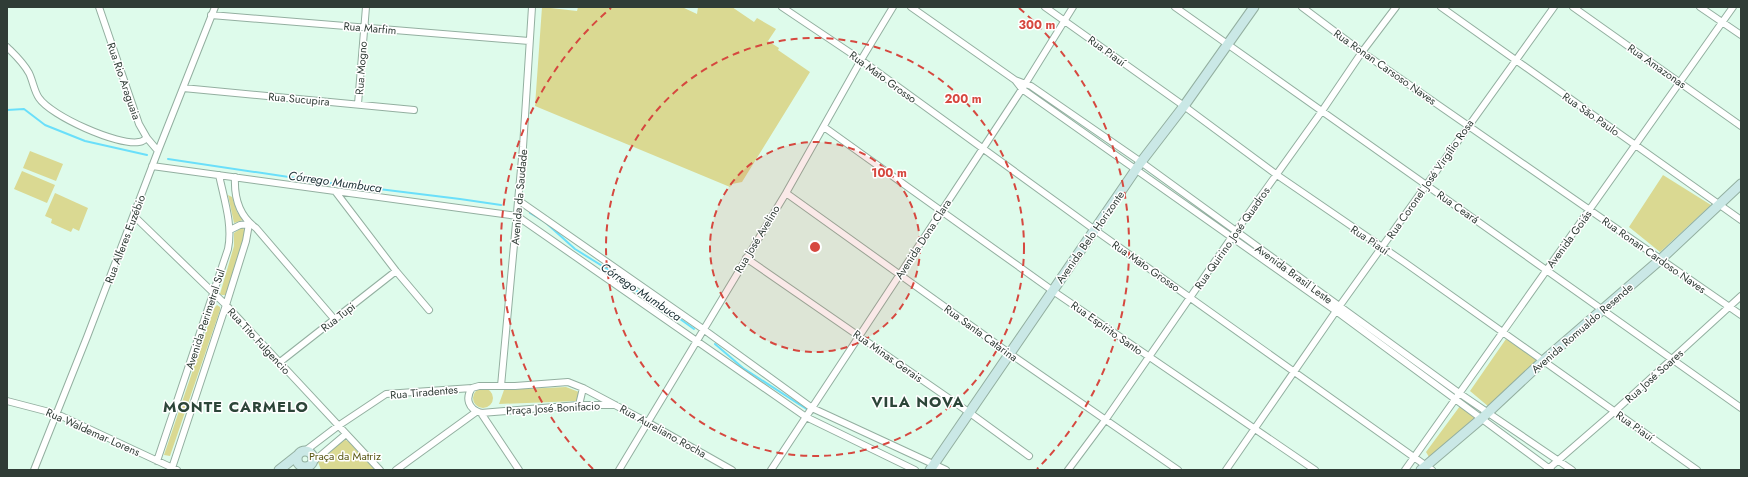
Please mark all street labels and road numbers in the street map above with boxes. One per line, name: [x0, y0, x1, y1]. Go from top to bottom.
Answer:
street label: Rua Marfim: [343, 18, 397, 38]
street label: Rua Ronan Carsoso Naves: [1330, 25, 1440, 109]
street label: Rua Piauí: [1085, 32, 1130, 71]
street label: Rua Rio Araguaia: [103, 40, 145, 122]
street label: Rua Amazonas: [1625, 40, 1690, 92]
street label: Rua Mogno: [351, 41, 371, 95]
street label: Rua Mato Grosso: [846, 47, 920, 107]
street label: Rua Sucupira: [268, 88, 330, 110]
street label: Rua São Paulo: [1559, 88, 1623, 140]
street label: Rua Coronel José Virgílio Rosa: [1383, 116, 1477, 242]
street label: Avenida da Saudade: [507, 148, 531, 246]
street label: Rua Quirino José Quadros: [1191, 183, 1274, 292]
street label: Avenida Belo Horizonte: [1052, 187, 1128, 287]
street label: Rua Ceará: [1434, 187, 1482, 227]
street label: Rua Alferes Euzébio: [101, 192, 149, 286]
street label: Avenida Dona Clara: [891, 196, 955, 282]
street label: Rua José Avelino: [730, 202, 784, 276]
street label: Avenida Goiás: [1543, 206, 1596, 271]
street label: Rua Ronan Cardoso Naves: [1599, 213, 1710, 297]
street label: Rua Piauí: [1348, 221, 1393, 259]
street label: Rua Mato Grosso: [1109, 237, 1183, 295]
street label: Avenida Brasil Leste: [1252, 240, 1336, 308]
street label: Avenida Perimetral Sul: [181, 267, 229, 371]
street label: Avenida Romualdo Resende: [1528, 279, 1637, 377]
street label: Rua Espírito Santo: [1068, 297, 1146, 359]
street label: Rua Tupi: [317, 298, 359, 336]
street label: Rua Santa Catarina: [941, 301, 1021, 365]
street label: Rua Tito Fulgencio: [224, 304, 294, 378]
street label: Rua Minas Gerais: [850, 326, 926, 386]
street label: Rua José Soares: [1621, 345, 1687, 407]
street label: Rua Tiradentes: [389, 381, 459, 403]
street label: Praça José Bonifacio: [506, 398, 600, 418]
street label: Rua Aureliano Rocha: [617, 401, 709, 461]
street label: Rua Waldemar Lorens: [43, 404, 143, 460]
street label: Rua Piauí: [1613, 407, 1658, 446]

